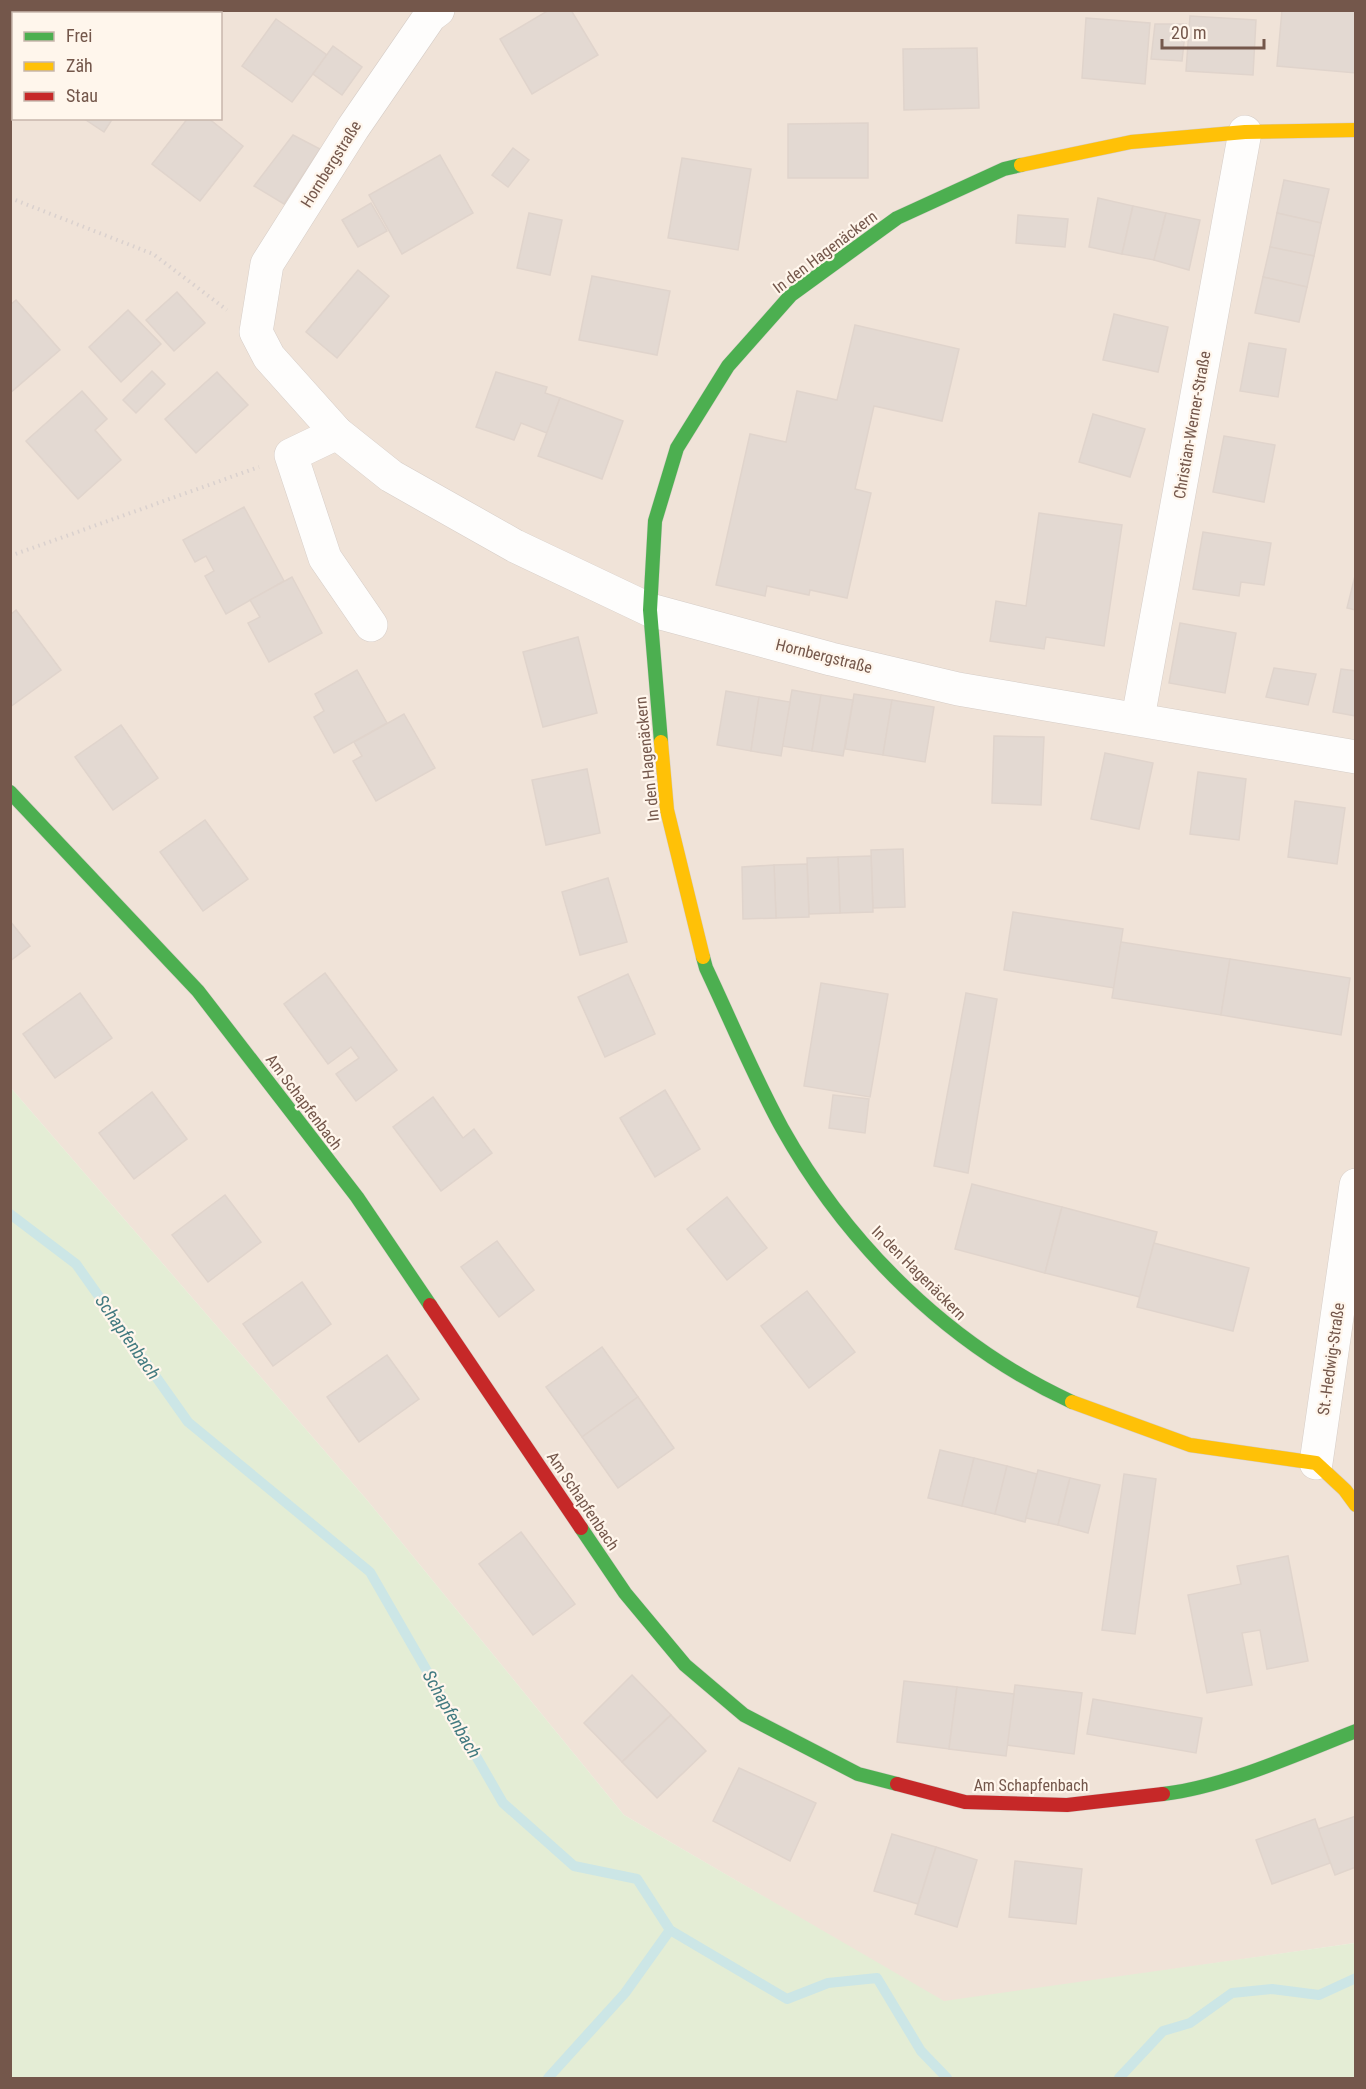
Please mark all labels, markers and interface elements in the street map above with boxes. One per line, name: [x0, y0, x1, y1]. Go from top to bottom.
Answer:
legend: [12, 12, 222, 120]
scale bar: [1162, 12, 1264, 50]
text: 20 m: [1171, 22, 1206, 43]
text: Frei: [66, 25, 92, 46]
text: Zäh: [66, 55, 93, 76]
text: Stau: [66, 85, 98, 106]
street label: Hornbergstraße: [297, 117, 365, 211]
street label: In den Hagenäckern: [769, 207, 881, 297]
street label: Christian-Werner-Straße: [1170, 350, 1214, 500]
street label: Hornbergstraße: [774, 635, 874, 677]
street label: In den Hagenäckern: [631, 696, 663, 822]
street label: Am Schapfenbach: [262, 1050, 346, 1154]
street label: In den Hagenäckern: [868, 1222, 970, 1324]
water label: Schapfenbach: [91, 1291, 165, 1383]
street label: St.-Hedwig-Straße: [1314, 1301, 1348, 1417]
street label: Am Schapfenbach: [543, 1448, 623, 1554]
water label: Schapfenbach: [418, 1666, 486, 1762]
street label: Am Schapfenbach: [974, 1776, 1088, 1795]

